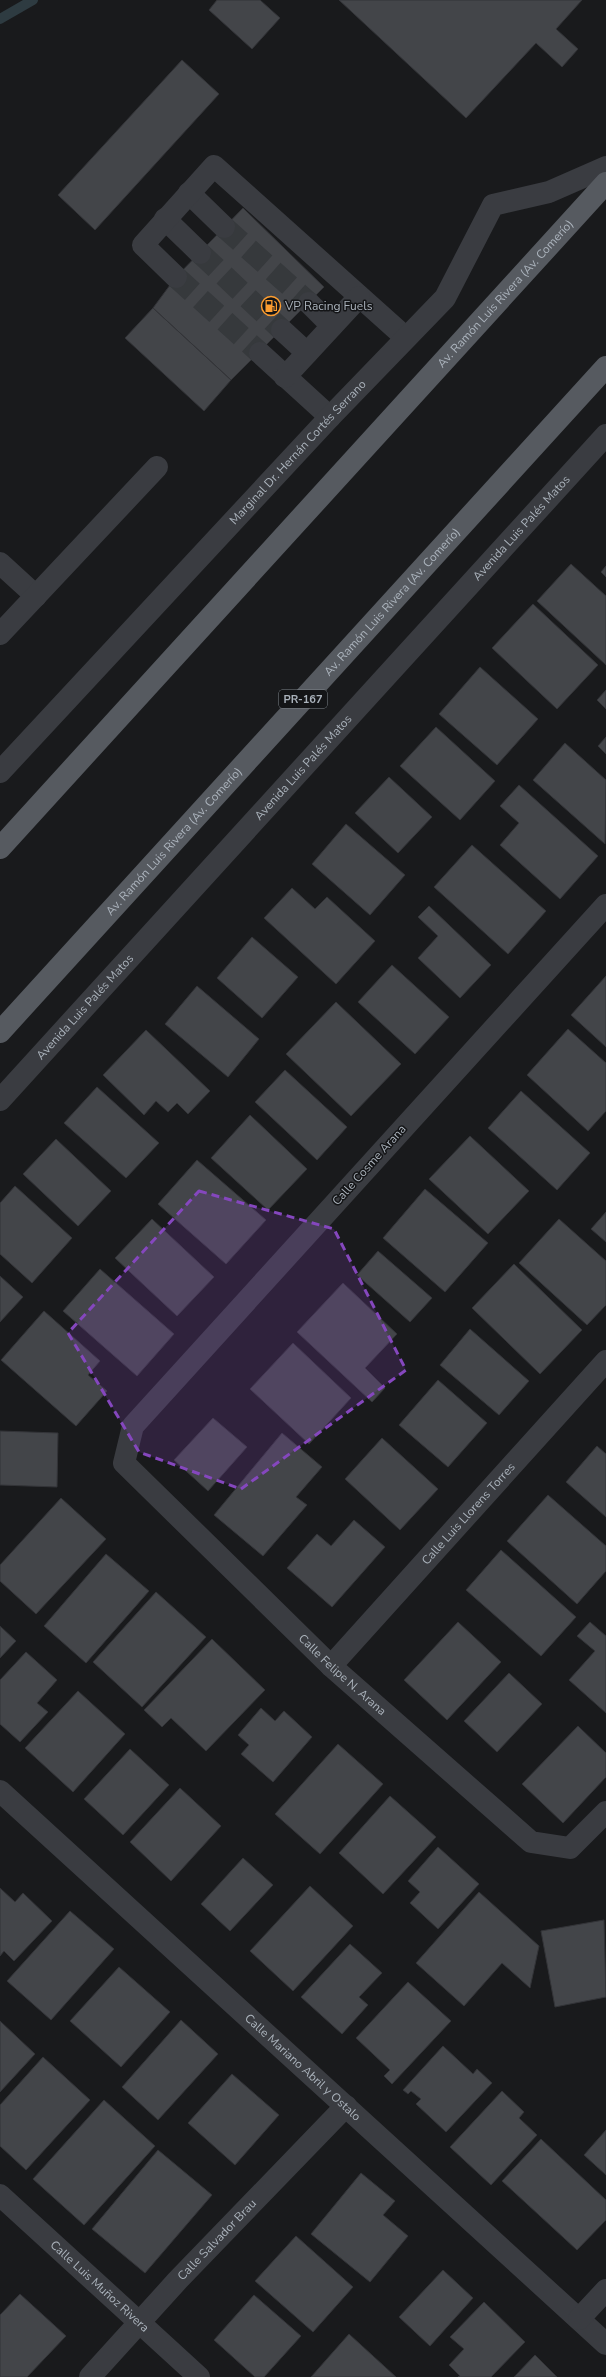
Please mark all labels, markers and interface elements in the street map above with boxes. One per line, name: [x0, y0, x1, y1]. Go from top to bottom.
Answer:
street label: Av. Ramón Luis Rivera (Av. Comerío): [434, 216, 577, 371]
fuel station icon: VP Racing Fuels: [260, 295, 282, 317]
place label: VP Racing Fuels: [284, 298, 373, 314]
street label: Marginal Dr. Hernán Cortés Serrano: [226, 376, 370, 528]
street label: Avenida Luis Palés Matos: [469, 472, 574, 584]
street label: Av. Ramón Luis Rivera (Av. Comerío): [320, 524, 464, 679]
road number: PR-167: [279, 690, 327, 708]
street label: Avenida Luis Palés Matos: [251, 711, 355, 824]
street label: Av. Ramón Luis Rivera (Av. Comerío): [102, 764, 245, 919]
street label: Avenida Luis Palés Matos: [33, 950, 137, 1063]
street label: Calle Cosme Arana: [329, 1121, 409, 1209]
street label: Calle Luis Llorens Torres: [418, 1459, 519, 1568]
street label: Calle Felipe N. Arana: [295, 1630, 390, 1719]
street label: Calle Mariano Abril y Ostalo: [241, 2010, 365, 2125]
street label: Calle Salvador Brau: [174, 2196, 260, 2284]
street label: Calle Luis Muñoz Rivera: [47, 2237, 152, 2335]

